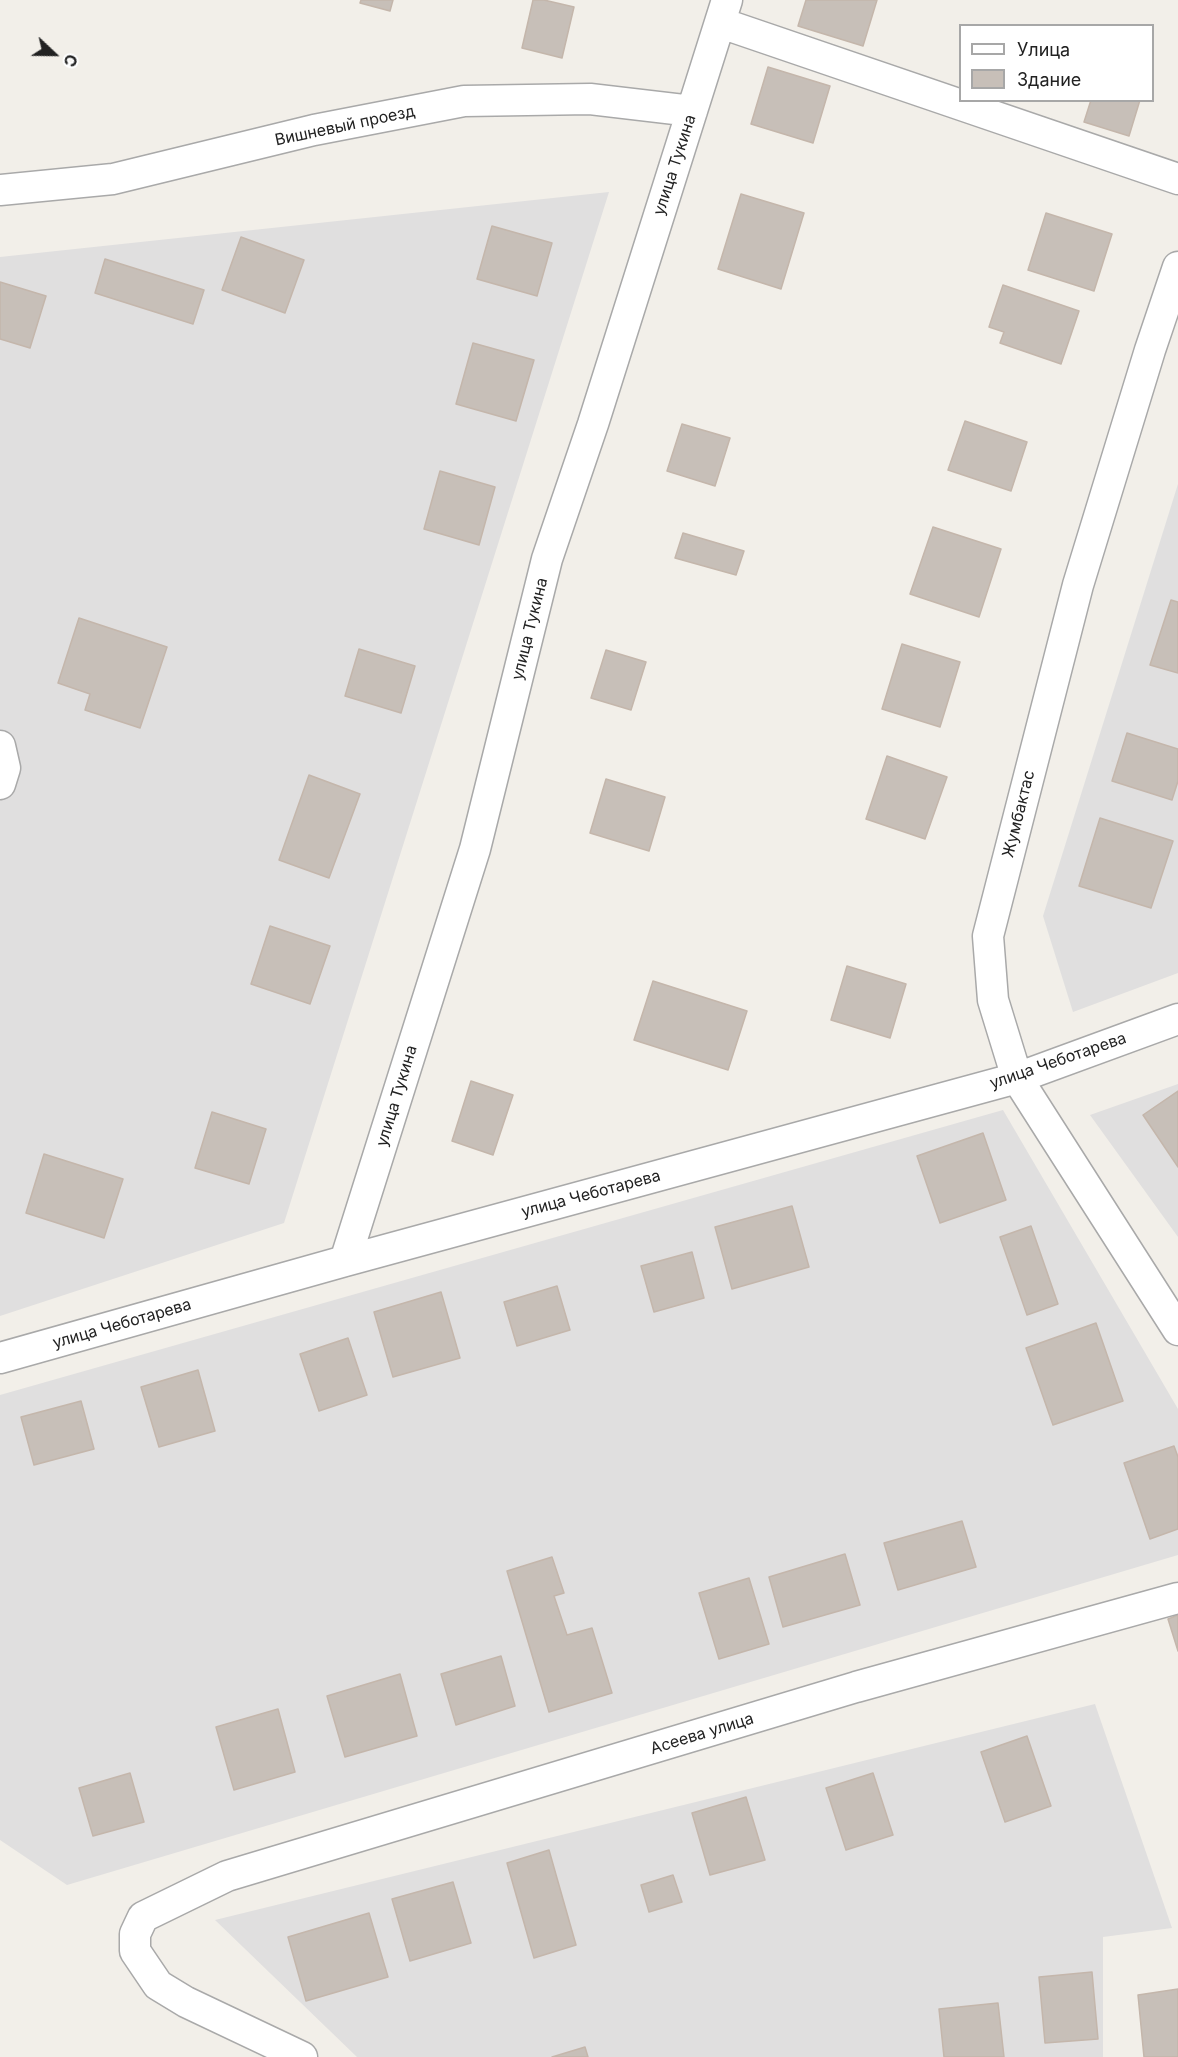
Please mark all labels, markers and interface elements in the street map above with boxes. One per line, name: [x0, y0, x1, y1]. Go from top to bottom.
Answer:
north arrow: [24, 24, 84, 84]
legend: [959, 24, 1154, 102]
text: Улица: [1017, 39, 1070, 60]
text: С: [59, 52, 82, 70]
text: Здание: [1017, 69, 1081, 90]
street label: Вишневый проезд: [273, 102, 417, 150]
street label: улица Тукина: [650, 112, 700, 218]
street label: улица Тукина: [508, 576, 552, 682]
street label: Жумбактас: [999, 768, 1039, 860]
street label: улица Чеботарева: [987, 1029, 1129, 1093]
street label: улица Тукина: [372, 1043, 422, 1149]
street label: улица Чеботарева: [519, 1166, 663, 1222]
street label: улица Чеботарева: [51, 1295, 193, 1353]
street label: Асеева улица: [648, 1709, 756, 1759]

